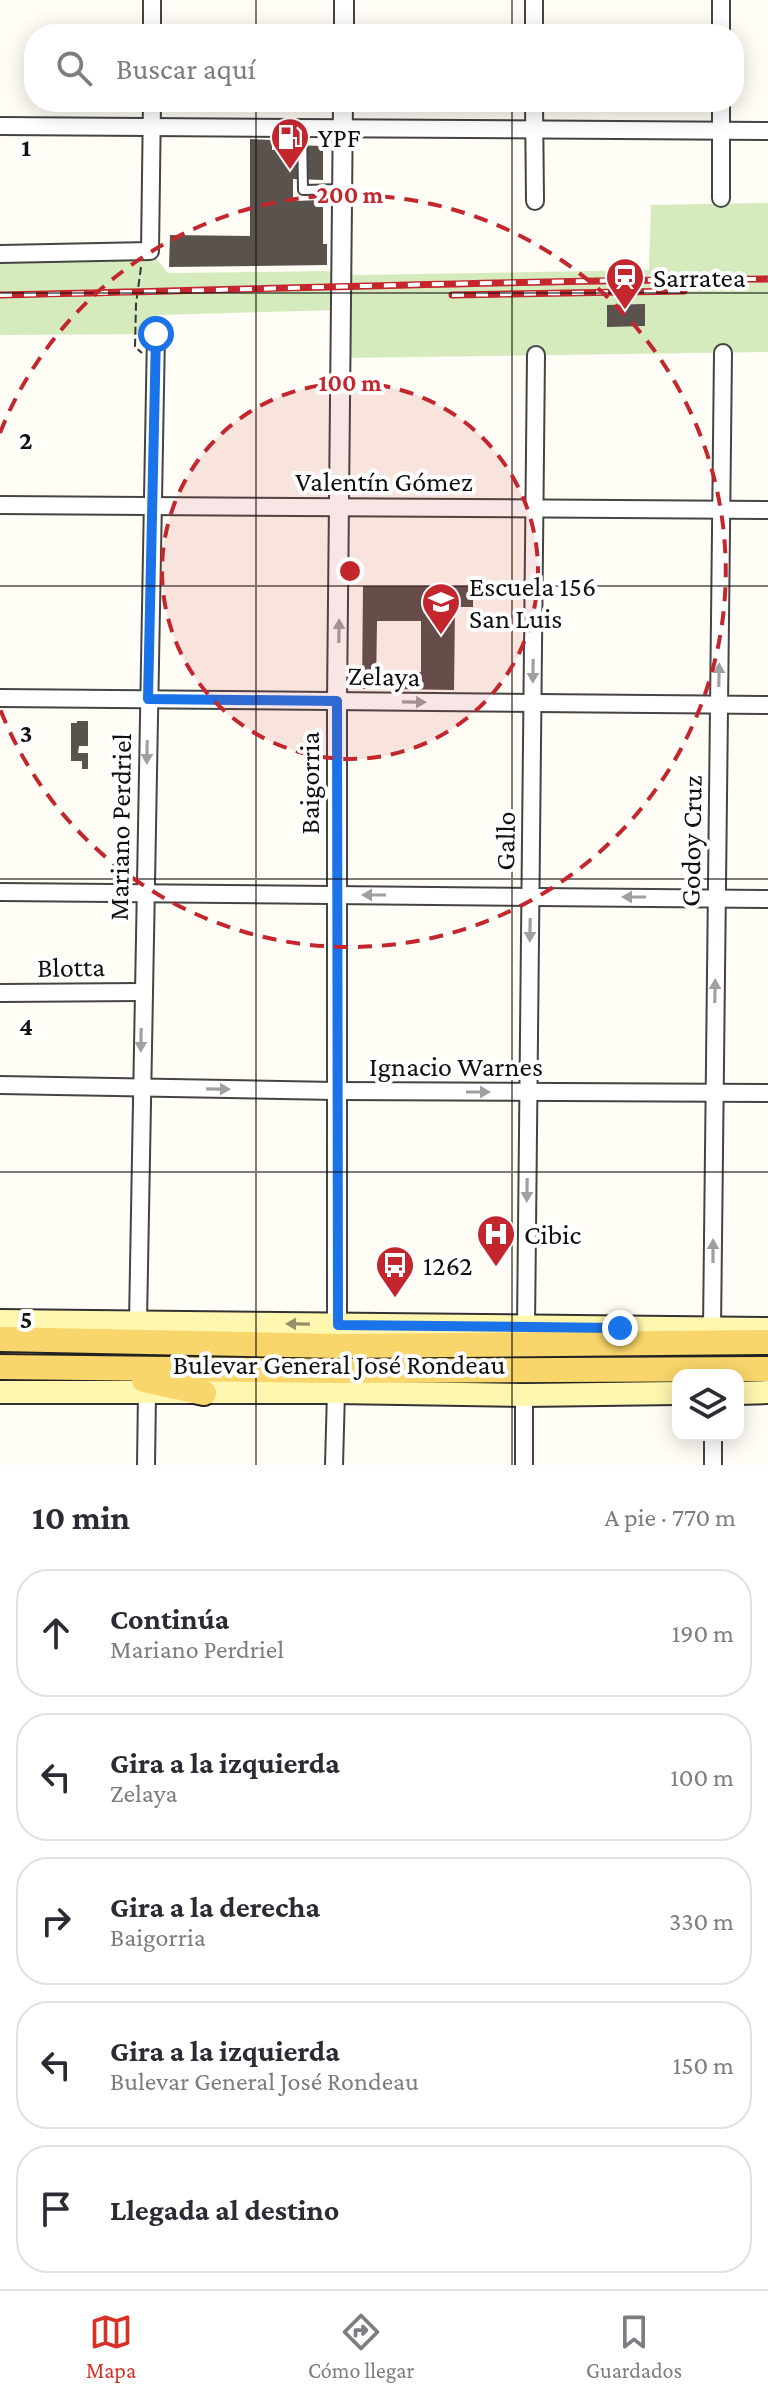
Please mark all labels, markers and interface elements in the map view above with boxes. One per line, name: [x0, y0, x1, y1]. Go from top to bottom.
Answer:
search box: [24, 24, 744, 112]
icon: search: [52, 46, 96, 90]
text: Buscar aquí: [116, 52, 256, 85]
fuel station icon: YPF: [269, 116, 311, 171]
place label: YPF: [318, 122, 361, 153]
text: 1: [21, 133, 31, 162]
text: 200 m: [317, 181, 384, 208]
station icon: Sarratea: [604, 256, 646, 311]
place label: Sarratea: [653, 262, 746, 293]
route start: [138, 316, 174, 352]
text: 100 m: [318, 369, 382, 396]
text: 2: [19, 426, 33, 455]
street label: Valentín Gómez: [295, 466, 473, 497]
centre of rings: [336, 557, 364, 585]
place label: Escuela 156 San Luis: [469, 571, 596, 634]
school or university icon: Escuela 156 San Luis: [420, 581, 462, 636]
one-way arrow: [332, 618, 345, 643]
one-way arrow: [527, 659, 539, 684]
street label: Zelaya: [347, 660, 421, 692]
one-way arrow: [713, 662, 725, 687]
one-way arrow: [402, 696, 427, 708]
text: 3: [20, 719, 32, 748]
street label: Baigorria: [294, 731, 325, 835]
street label: Mariano Perdriel: [103, 733, 137, 921]
one-way arrow: [141, 740, 153, 765]
street label: Godoy Cruz: [674, 775, 708, 907]
street label: Gallo: [489, 811, 521, 871]
one-way arrow: [361, 889, 386, 901]
one-way arrow: [621, 891, 646, 904]
one-way arrow: [524, 918, 536, 943]
street label: Blotta: [37, 951, 105, 983]
one-way arrow: [708, 978, 721, 1003]
text: 4: [19, 1012, 33, 1041]
one-way arrow: [135, 1028, 148, 1053]
street label: Ignacio Warnes: [369, 1051, 543, 1082]
one-way arrow: [206, 1082, 231, 1095]
one-way arrow: [466, 1086, 491, 1098]
one-way arrow: [521, 1178, 533, 1203]
hospital icon: Cibic: [475, 1213, 517, 1268]
place label: Cibic: [524, 1219, 582, 1250]
one-way arrow: [707, 1238, 719, 1263]
bus stop icon: 1262: [374, 1244, 416, 1299]
place label: 1262: [423, 1250, 473, 1281]
text: 5: [20, 1305, 32, 1334]
route end: [602, 1310, 638, 1346]
one-way arrow: [285, 1318, 310, 1330]
street label: Bulevar General José Rondeau: [173, 1349, 505, 1380]
map controls: [672, 1369, 744, 1441]
button: layers: [672, 1369, 744, 1441]
text: 10 min: [32, 1499, 130, 1536]
text: A pie · 770 m: [604, 1503, 736, 1532]
text: Continúa: [110, 1602, 229, 1635]
icon: ahead: [34, 1611, 78, 1655]
text: 190 m: [672, 1619, 734, 1648]
text: Mariano Perdriel: [110, 1635, 284, 1664]
text: Gira a la izquierda: [110, 1746, 340, 1779]
icon: left: [34, 1755, 78, 1799]
text: 100 m: [670, 1763, 734, 1792]
text: Zelaya: [110, 1779, 178, 1808]
text: Gira a la derecha: [110, 1890, 320, 1923]
icon: right: [34, 1899, 78, 1943]
text: 330 m: [669, 1907, 734, 1936]
text: Baigorria: [110, 1923, 206, 1952]
text: Gira a la izquierda: [110, 2034, 340, 2067]
icon: left: [34, 2043, 78, 2087]
text: 150 m: [673, 2051, 734, 2080]
text: Bulevar General José Rondeau: [110, 2067, 419, 2096]
icon: arrive: [34, 2187, 78, 2231]
text: Llegada al destino: [110, 2193, 339, 2226]
tab: Mapa: [86, 2310, 136, 2383]
tab: Cómo llegar: [308, 2310, 414, 2383]
tab: Guardados: [586, 2310, 682, 2383]

